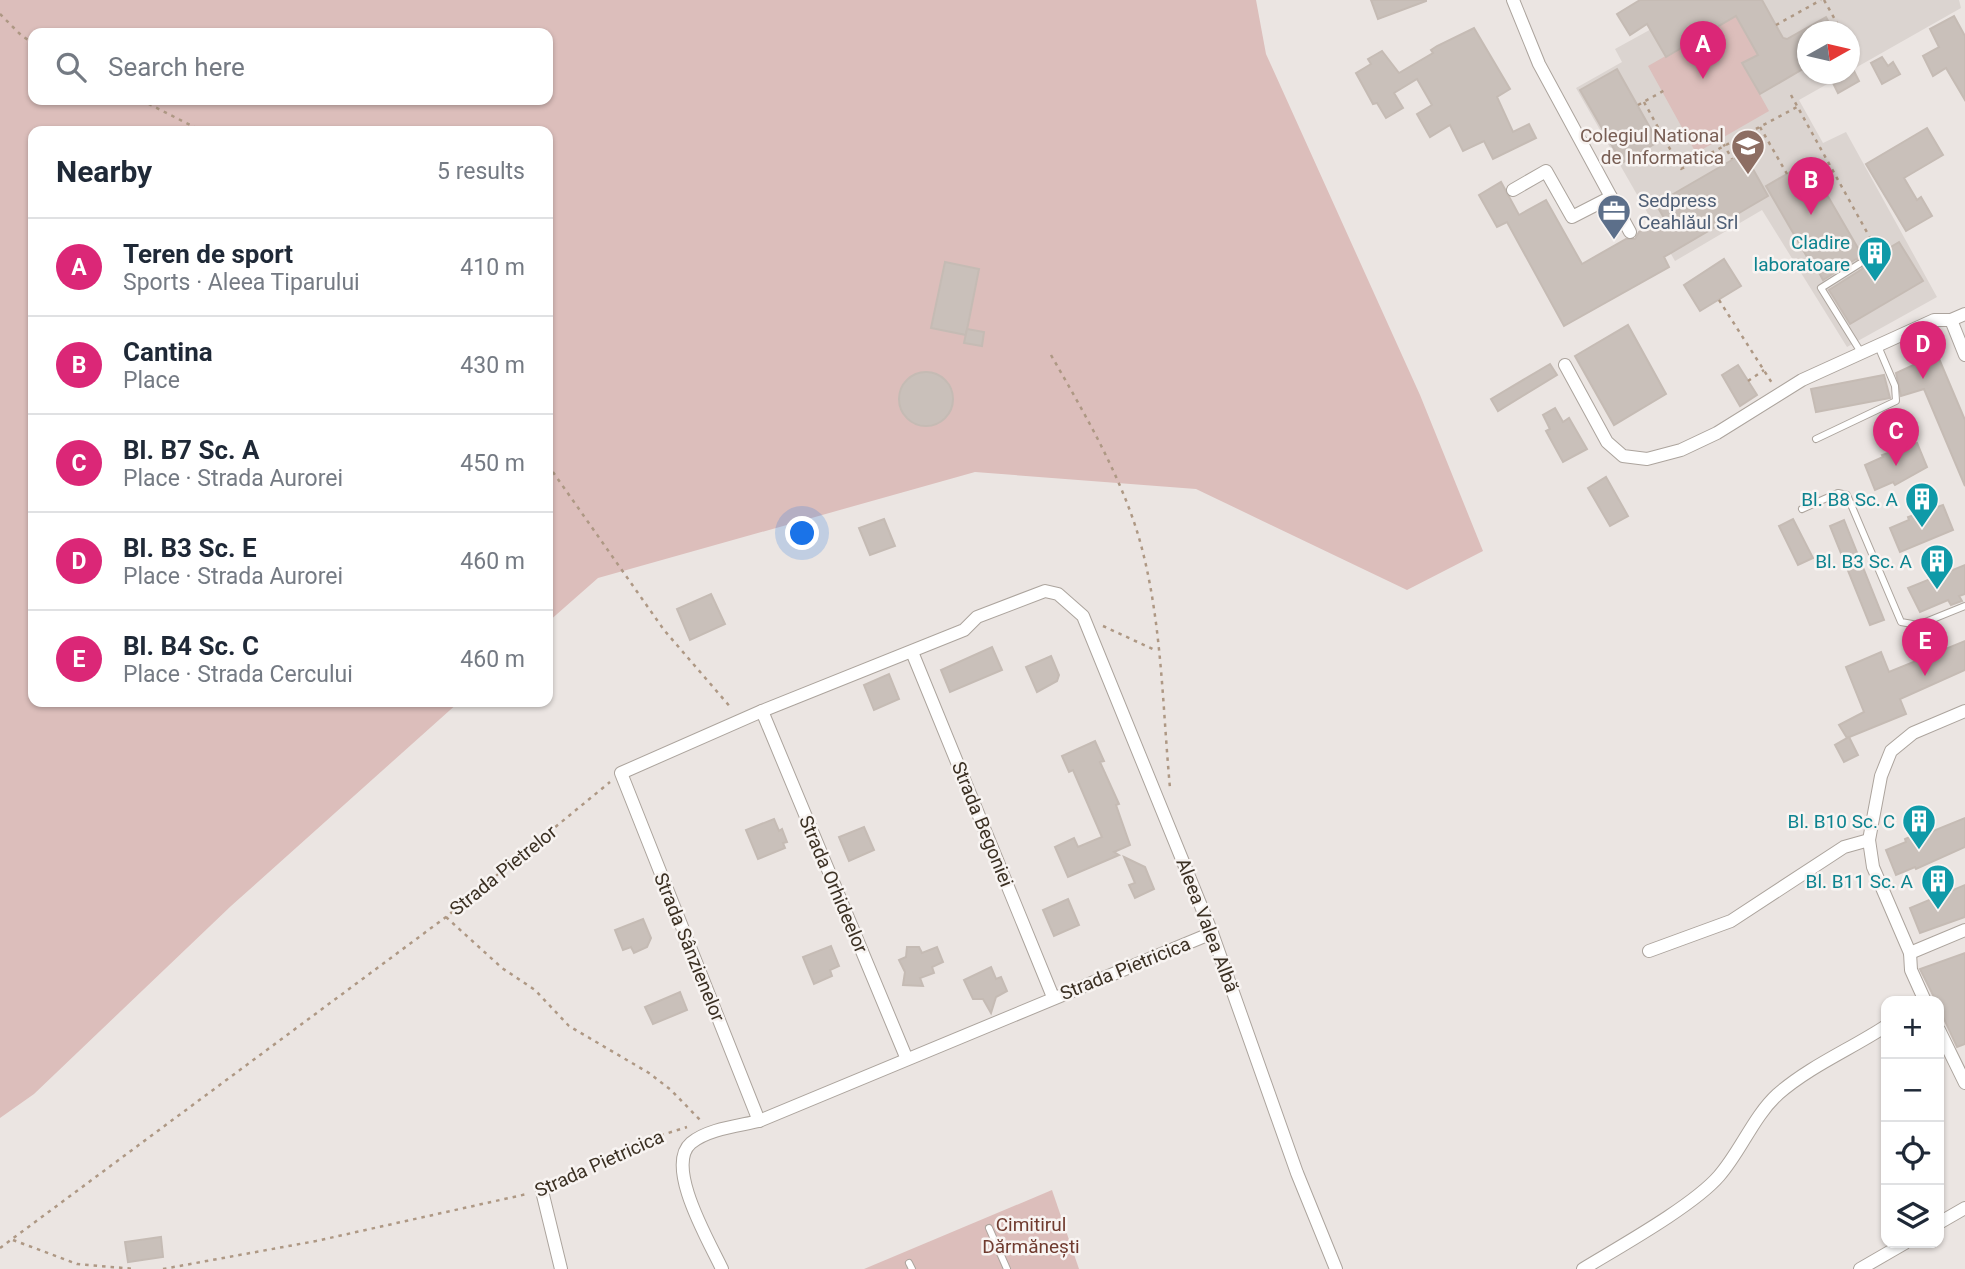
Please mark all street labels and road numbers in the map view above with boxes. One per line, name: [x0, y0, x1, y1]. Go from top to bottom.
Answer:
street label: Strada Begoniei: [947, 758, 1018, 890]
street label: Strada Orhideelor: [794, 812, 873, 957]
street label: Strada Pietrelor: [445, 820, 562, 920]
street label: Aleea Valea Albă: [1171, 855, 1244, 996]
street label: Strada Sânzienelor: [649, 869, 730, 1025]
street label: Strada Pietricica: [1057, 932, 1194, 1005]
street label: Strada Pietricica: [531, 1125, 667, 1202]

